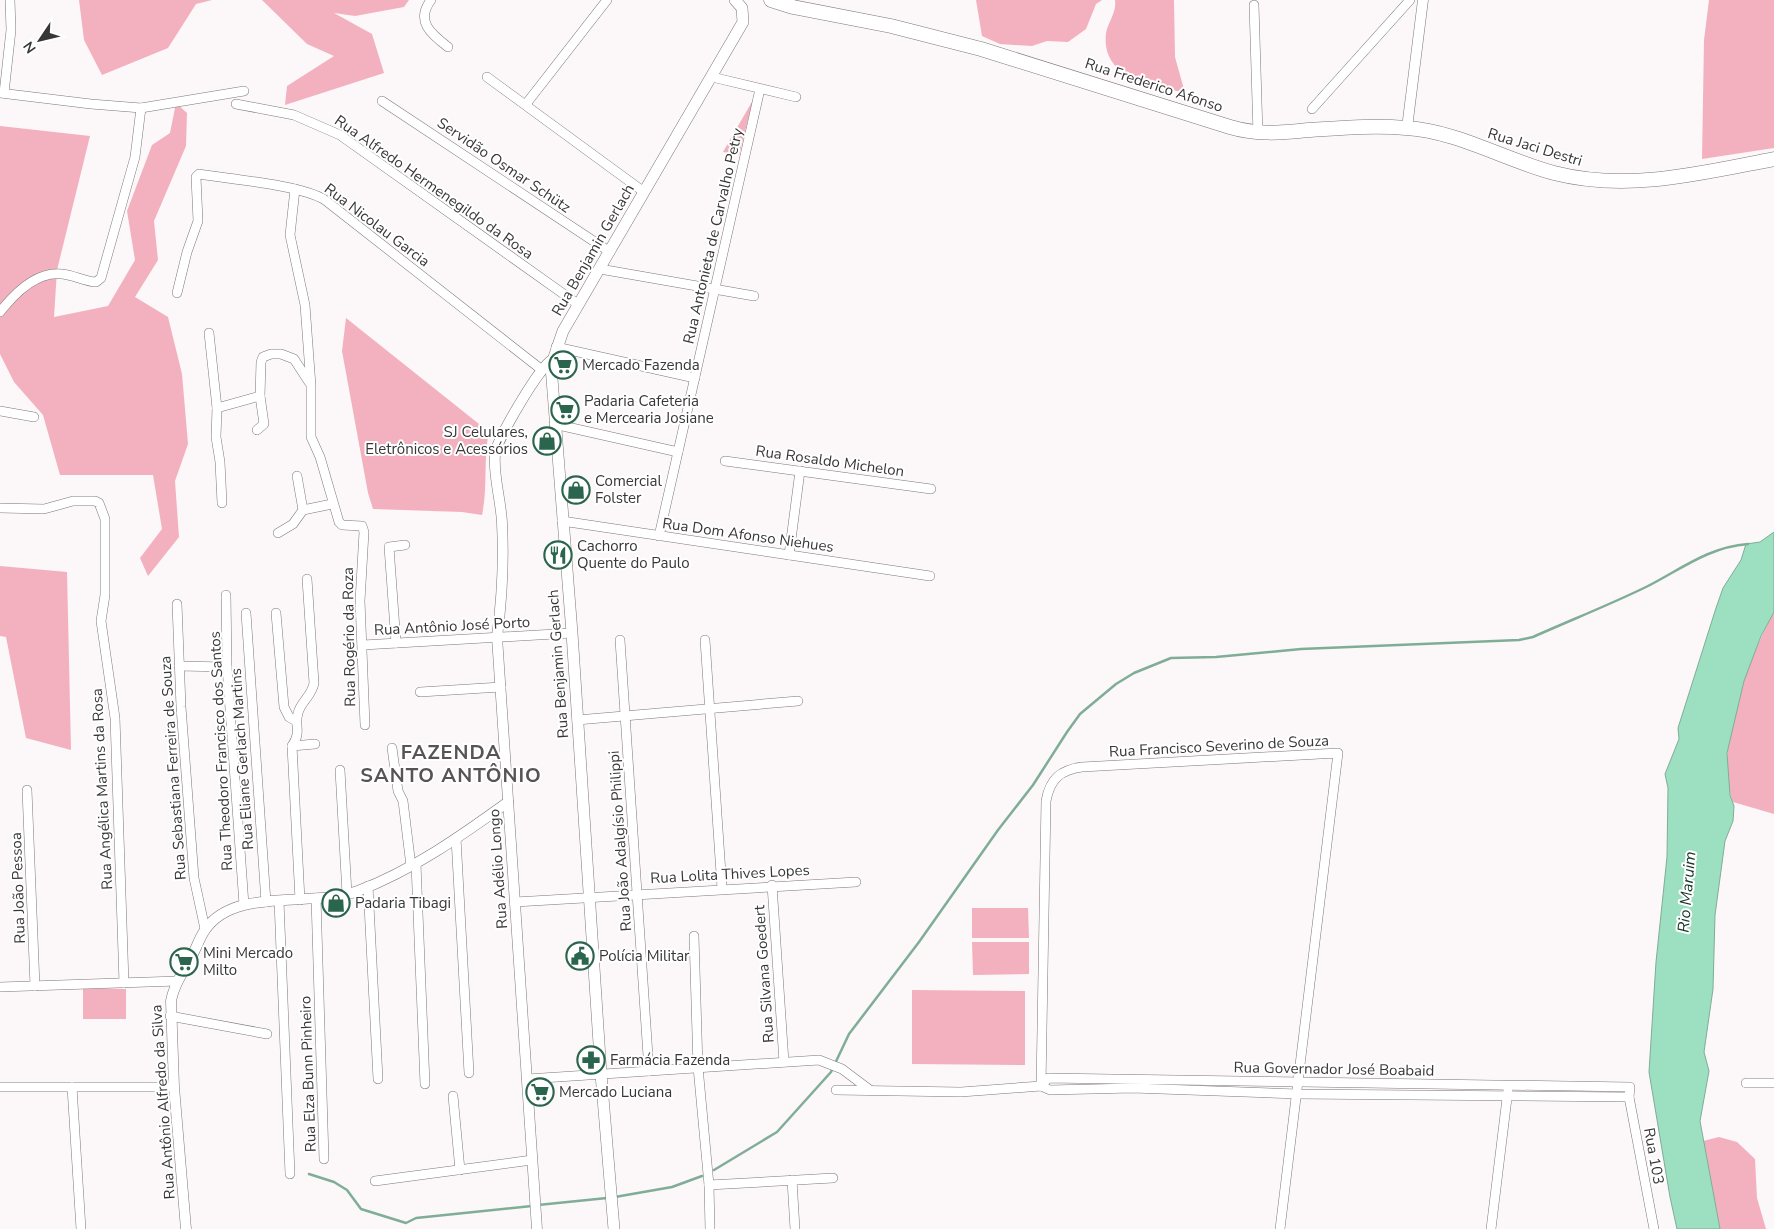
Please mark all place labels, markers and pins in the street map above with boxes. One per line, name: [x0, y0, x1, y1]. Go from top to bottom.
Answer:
supermarket icon: Mercado Fazenda: [548, 350, 578, 380]
place label: Mercado Fazenda: [582, 355, 700, 375]
place label: Padaria Cafeteria e Mercearia Josiane: [584, 391, 714, 428]
supermarket icon: Padaria Cafeteria e Mercearia Josiane: [550, 395, 580, 425]
place label: SJ Celulares, Eletrônicos e Acessórios: [365, 422, 528, 459]
shop icon: SJ Celulares, Eletrônicos e Acessórios: [532, 426, 562, 456]
place label: Comercial Folster: [595, 471, 662, 508]
shop icon: Comercial Folster: [561, 475, 591, 505]
place label: Cachorro Quente do Paulo: [577, 536, 690, 573]
restaurant icon: Cachorro Quente do Paulo: [543, 540, 573, 570]
shop icon: Padaria Tibagi: [321, 888, 351, 918]
place label: Padaria Tibagi: [355, 893, 451, 913]
public building icon: Polícia Militar: [565, 941, 595, 971]
place label: Mini Mercado Milto: [203, 943, 293, 980]
place label: Polícia Militar: [599, 946, 690, 966]
supermarket icon: Mini Mercado Milto: [169, 947, 199, 977]
pharmacy icon: Farmácia Fazenda: [576, 1045, 606, 1075]
place label: Farmácia Fazenda: [610, 1050, 730, 1070]
supermarket icon: Mercado Luciana: [525, 1077, 555, 1107]
place label: Mercado Luciana: [559, 1082, 672, 1102]

